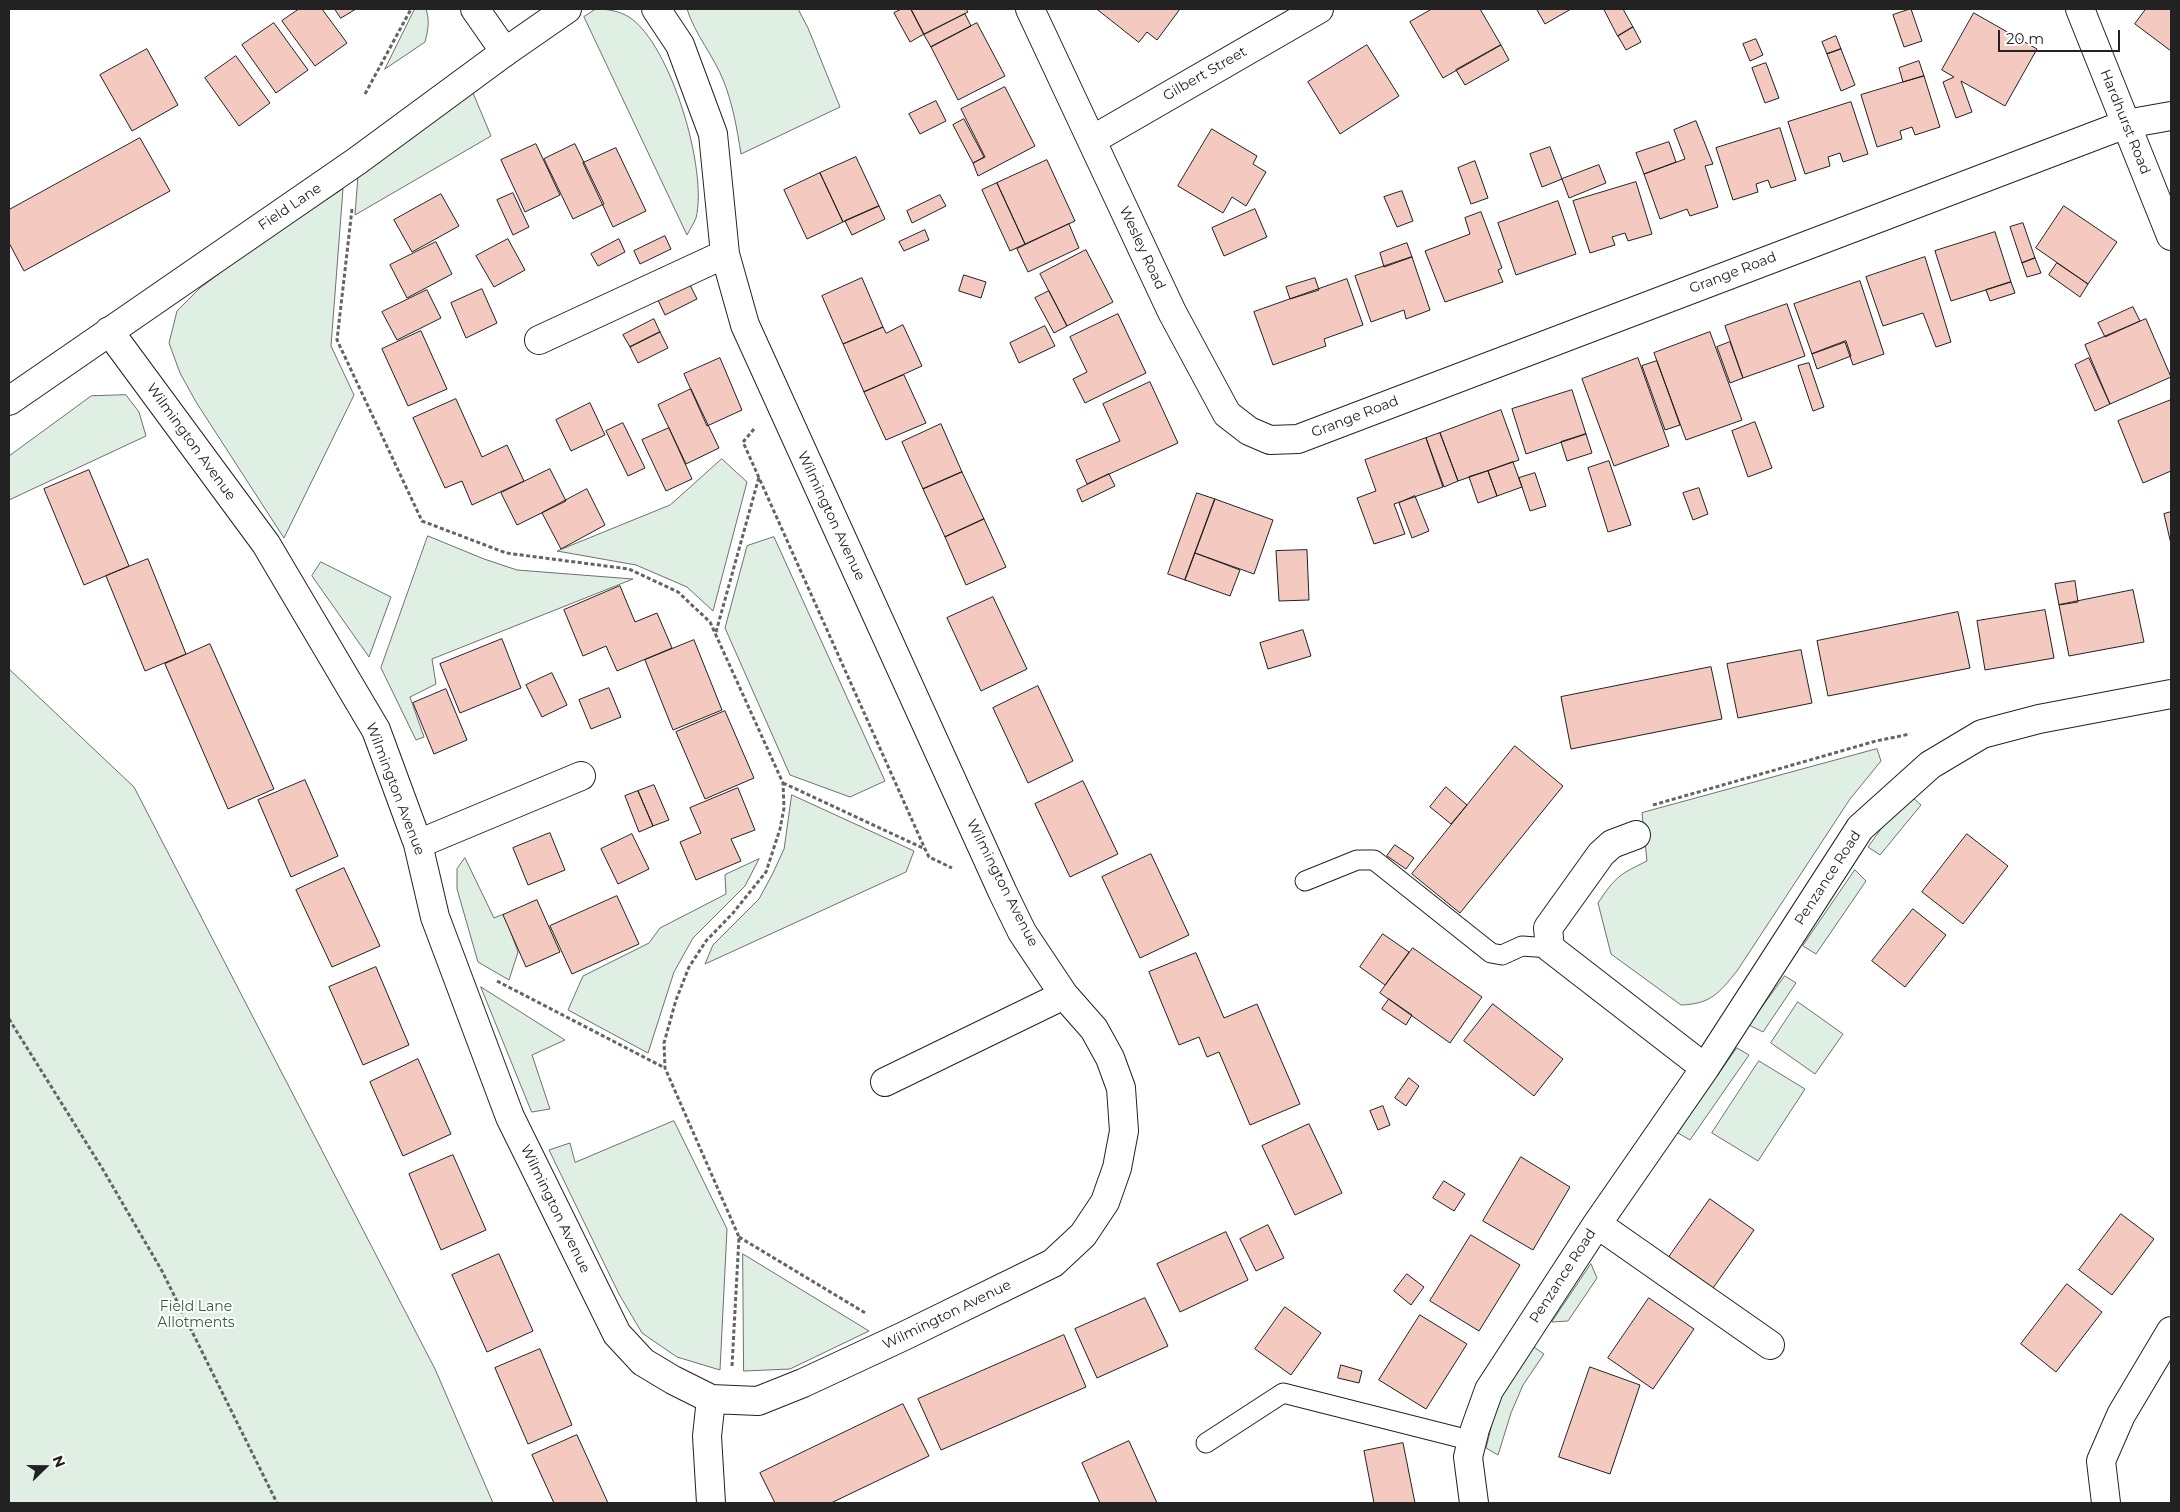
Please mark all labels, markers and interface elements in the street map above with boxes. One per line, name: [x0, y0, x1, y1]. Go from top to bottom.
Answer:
scale bar: [2000, 20, 2122, 52]
text: 20 m: [2006, 29, 2044, 48]
street label: Gilbert Street: [1160, 43, 1250, 105]
street label: Hardhurst Road: [2096, 67, 2154, 177]
street label: Field Lane: [255, 180, 325, 234]
street label: Wesley Road: [1115, 204, 1169, 292]
street label: Grange Road: [1687, 249, 1779, 297]
street label: Wilmington Avenue: [143, 380, 239, 504]
street label: Grange Road: [1309, 393, 1401, 441]
street label: Wilmington Avenue: [794, 449, 868, 583]
street label: Wilmington Avenue: [362, 720, 428, 858]
street label: Wilmington Avenue: [963, 817, 1041, 949]
street label: Penzance Road: [1791, 828, 1865, 928]
street label: Wilmington Avenue: [517, 1142, 593, 1276]
street label: Penzance Road: [1526, 1226, 1600, 1326]
street label: Wilmington Avenue: [880, 1277, 1014, 1353]
park label: Field Lane Allotments: [157, 1299, 235, 1331]
north arrow: [20, 1442, 70, 1492]
text: N: [48, 1453, 69, 1470]

